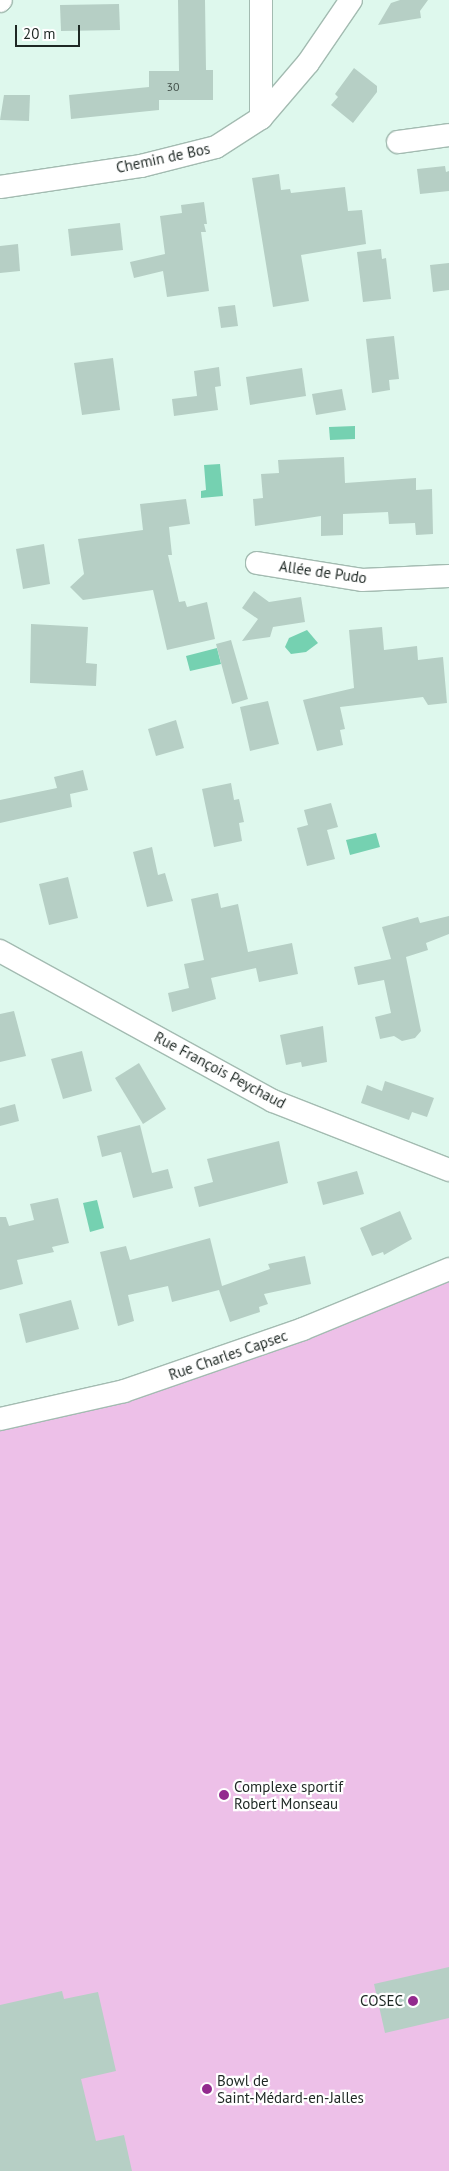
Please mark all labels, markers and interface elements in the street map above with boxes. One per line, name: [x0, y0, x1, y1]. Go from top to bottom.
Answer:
scale bar: [18, 15, 82, 47]
text: 20 m: [23, 24, 56, 43]
house number: 30: [166, 80, 180, 94]
street label: Chemin de Bos: [114, 139, 212, 177]
street label: Allée de Pudo: [278, 557, 368, 587]
street label: Rue François Peychaud: [151, 1028, 289, 1112]
street label: Rue Charles Capsec: [166, 1326, 290, 1384]
place label: Complexe sportif Robert Monseau: [234, 1777, 343, 1812]
marker: Complexe sportif Robert Monseau: [218, 1789, 230, 1801]
place label: COSEC: [360, 1992, 403, 2010]
marker: COSEC: [407, 1995, 419, 2007]
place label: Bowl de Saint-Médard-en-Jalles: [217, 2071, 364, 2106]
marker: Bowl de Saint-Médard-en-Jalles: [201, 2083, 213, 2095]

